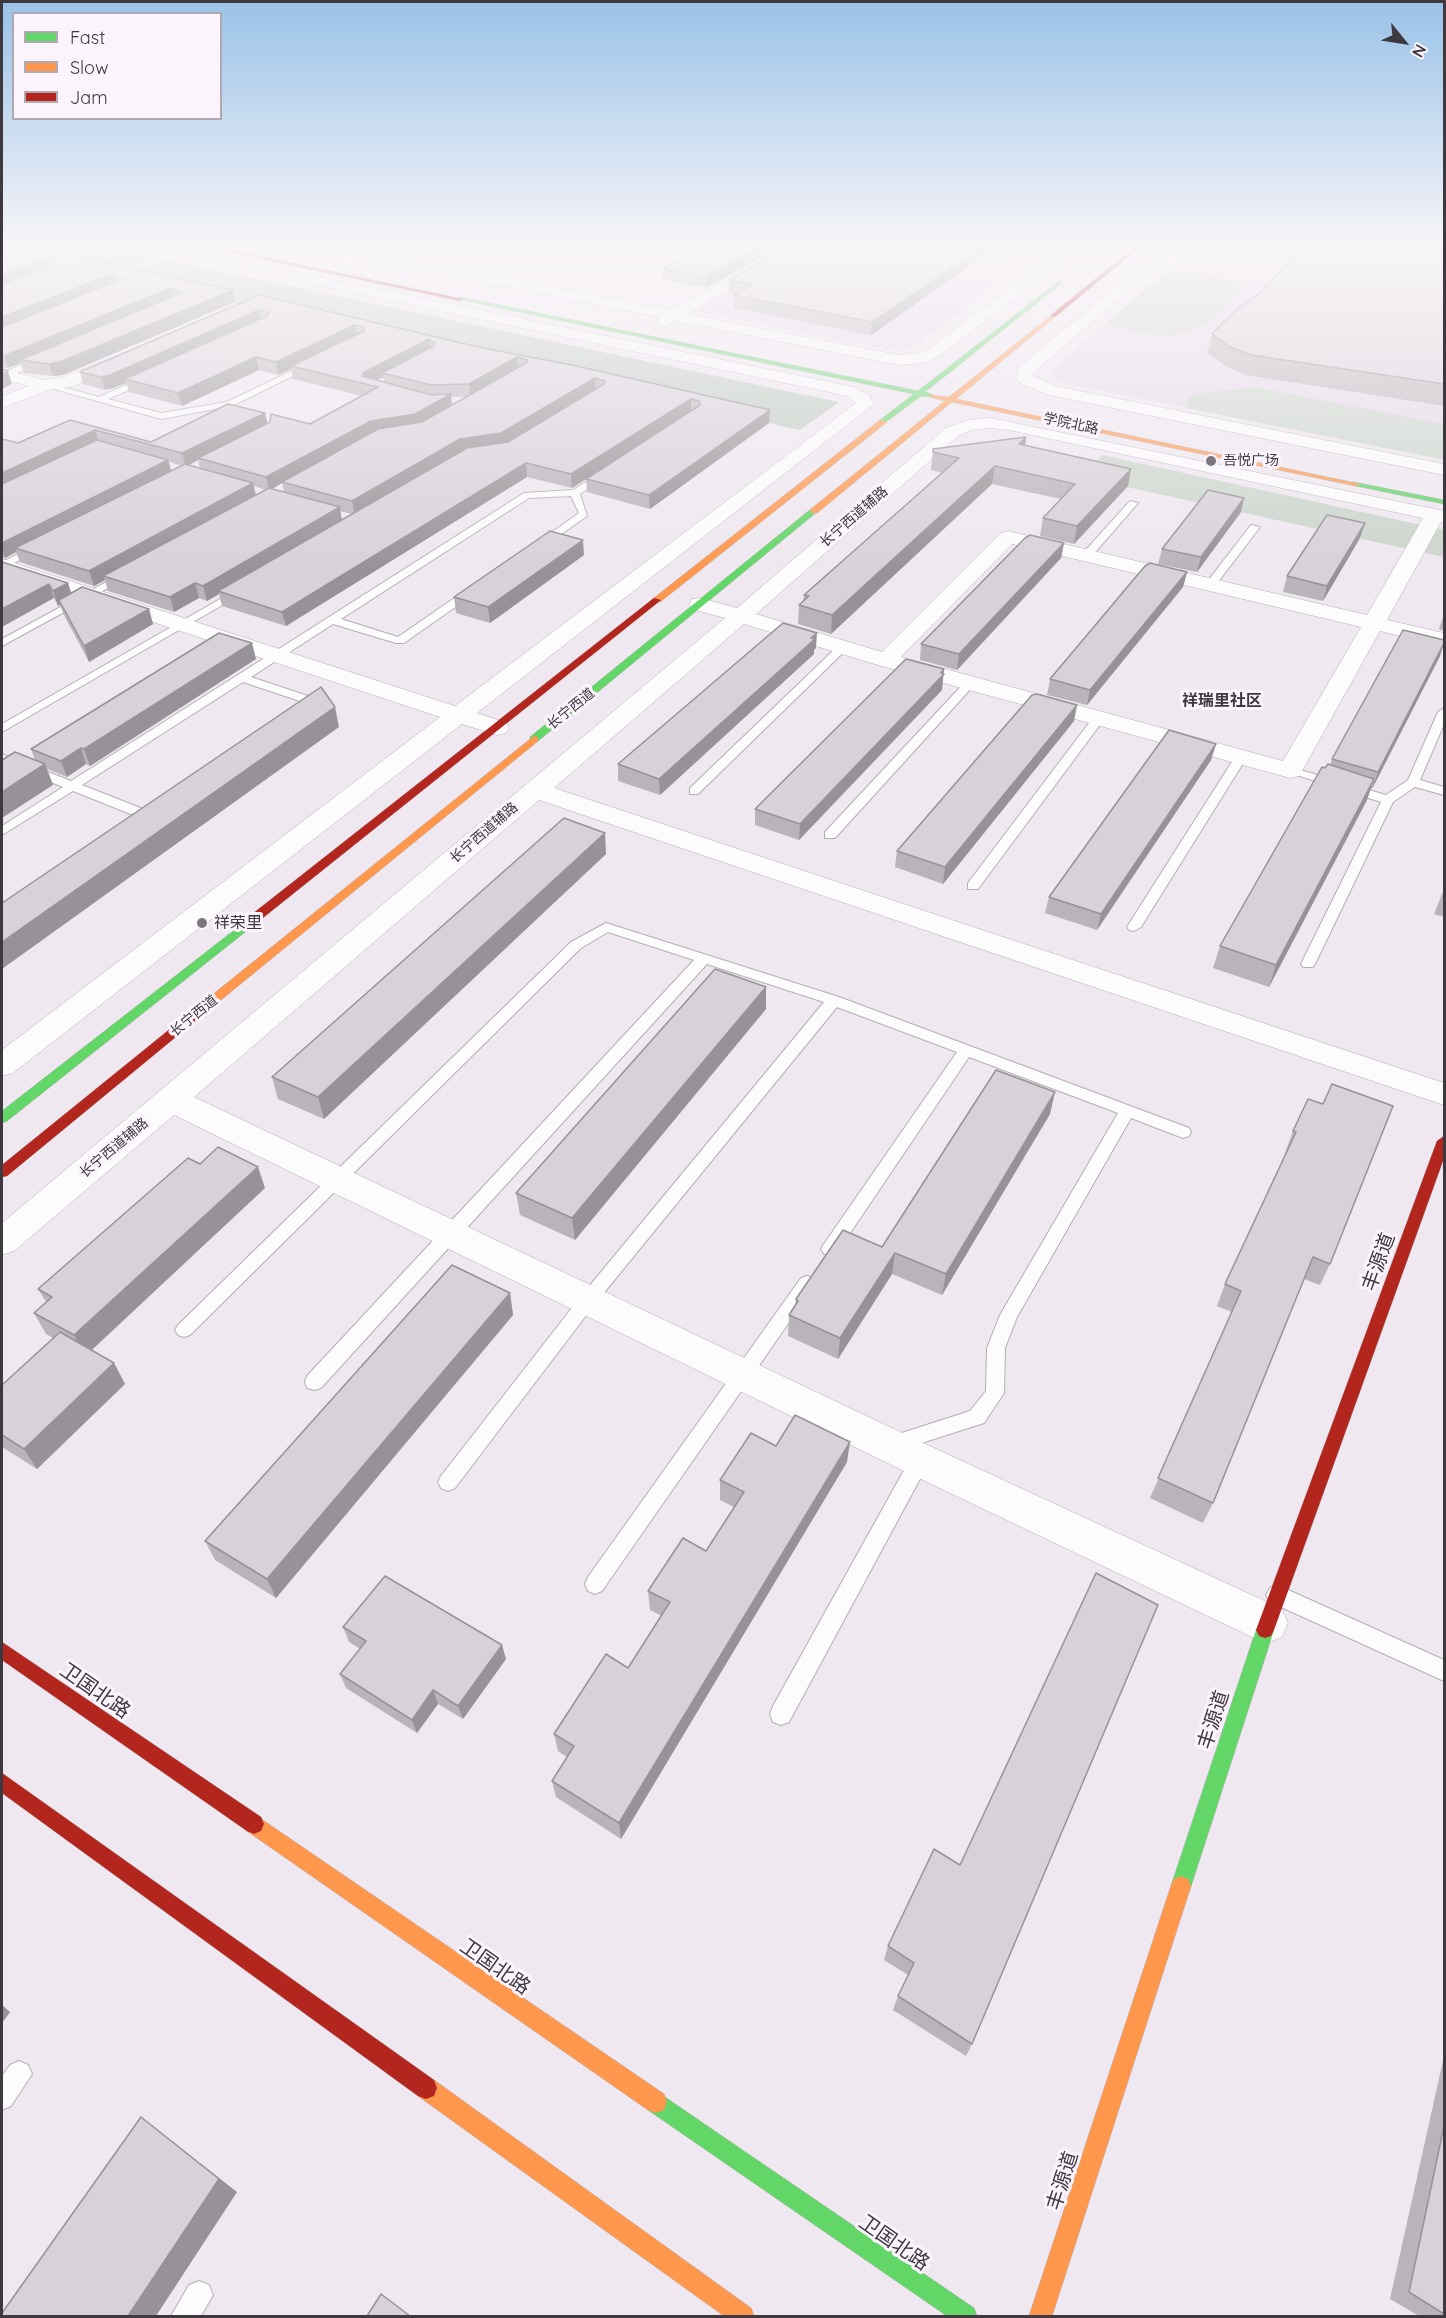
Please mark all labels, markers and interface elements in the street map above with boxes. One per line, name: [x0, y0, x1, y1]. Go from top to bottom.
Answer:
legend: [12, 12, 222, 120]
north arrow: [1374, 12, 1434, 72]
text: Fast: [70, 26, 105, 49]
text: N: [1408, 41, 1431, 61]
text: Slow: [70, 56, 108, 79]
text: Jam: [70, 86, 108, 109]
street label: 学院北路: [1042, 410, 1100, 438]
place label: 吾悦广场: [1223, 453, 1279, 469]
marker: 吾悦广场: [1204, 454, 1218, 468]
street label: 长宁西道辅路: [817, 483, 891, 551]
street label: 长宁西道: [544, 685, 598, 733]
district label: 祥瑞里社区: [1182, 691, 1262, 711]
street label: 长宁西道辅路: [447, 799, 521, 867]
place label: 祥荣里: [214, 913, 262, 933]
marker: 祥荣里: [195, 916, 209, 930]
street label: 长宁西道: [167, 992, 221, 1040]
street label: 长宁西道辅路: [76, 1115, 152, 1181]
street label: 丰源道: [1357, 1230, 1401, 1294]
street label: 卫国北路: [55, 1658, 135, 1724]
street label: 丰源道: [1193, 1688, 1235, 1752]
street label: 卫国北路: [455, 1934, 535, 2000]
street label: 丰源道: [1042, 2149, 1084, 2213]
street label: 卫国北路: [854, 2210, 934, 2276]

